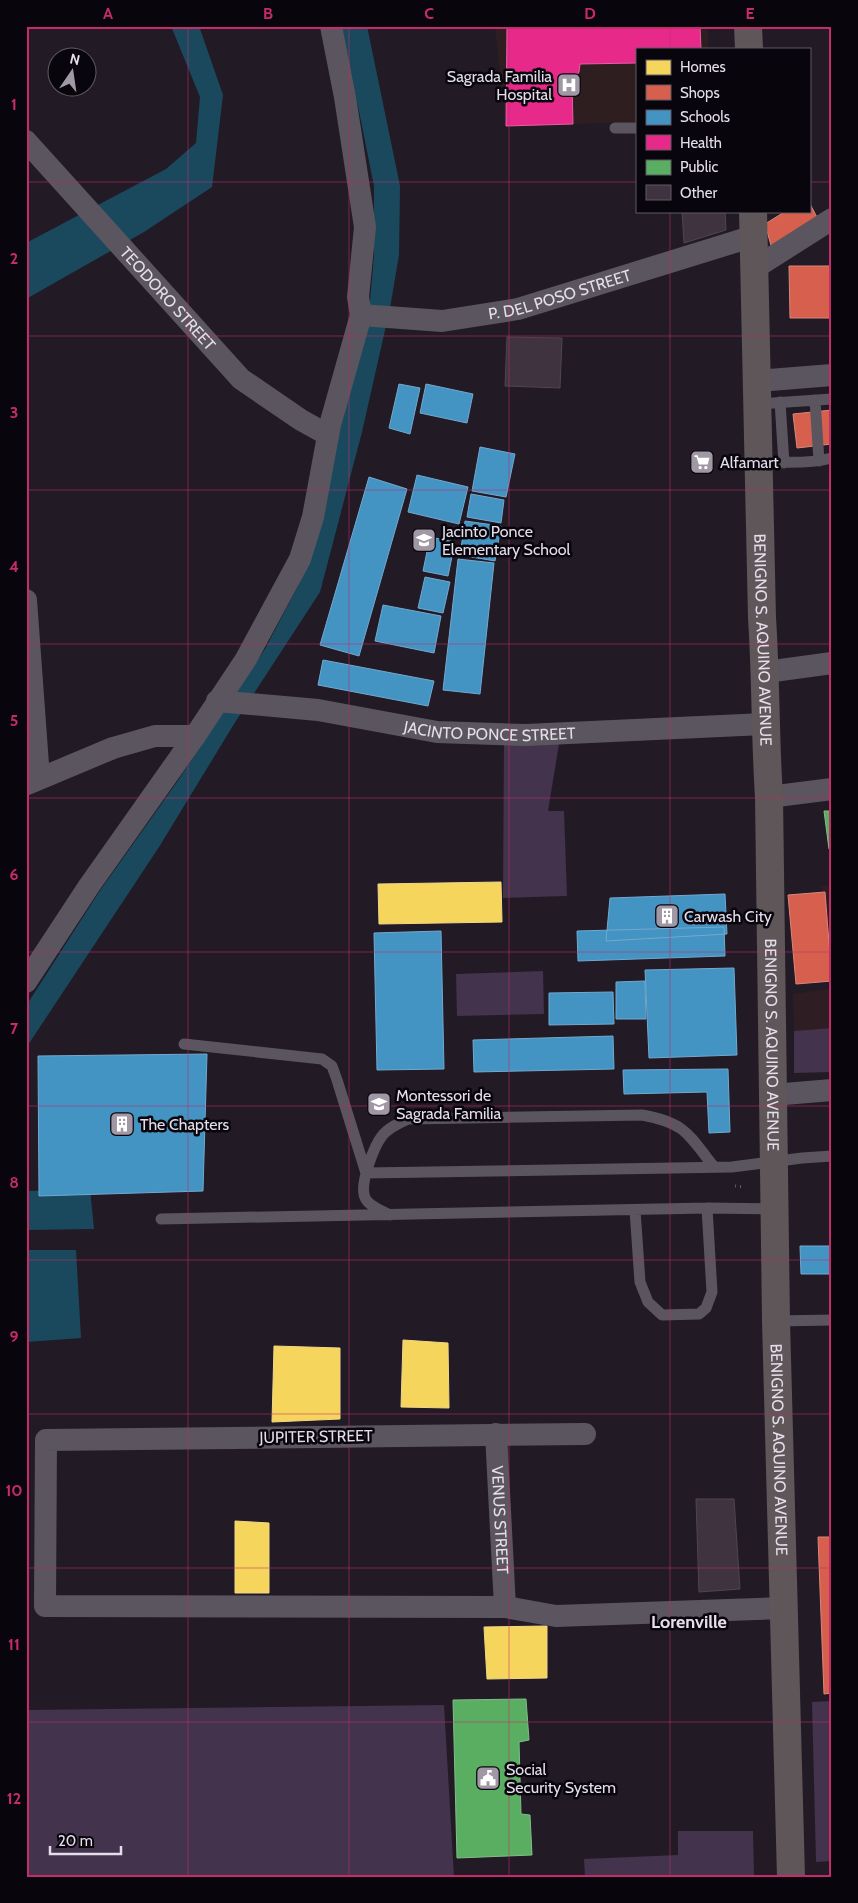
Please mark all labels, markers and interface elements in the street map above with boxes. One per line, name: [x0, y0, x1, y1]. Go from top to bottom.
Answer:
text: A: [103, 4, 113, 23]
text: B: [263, 4, 273, 23]
text: C: [424, 4, 434, 23]
text: D: [584, 4, 596, 23]
text: E: [745, 4, 755, 23]
north arrow: [48, 48, 98, 98]
legend: [636, 48, 810, 212]
text: N: [68, 49, 82, 69]
text: Homes: [680, 58, 726, 76]
place label: Sagrada Familia Hospital: [447, 67, 552, 104]
hospital icon: Sagrada Familia Hospital: [556, 72, 582, 98]
text: Shops: [680, 84, 720, 102]
text: 1: [11, 95, 17, 114]
text: Schools: [680, 108, 730, 126]
text: Health: [680, 134, 722, 152]
text: Public: [680, 158, 718, 176]
text: Other: [680, 184, 717, 202]
street label: TEODORO STREET: [116, 243, 220, 355]
text: 2: [10, 249, 18, 268]
street label: P. DEL POSO STREET: [487, 266, 634, 324]
text: 3: [10, 403, 18, 422]
supermarket icon: Alfamart: [689, 449, 715, 475]
place label: Alfamart: [720, 453, 779, 472]
place label: Jacinto Ponce Elementary School: [441, 522, 570, 559]
school or university icon: Jacinto Ponce Elementary School: [411, 527, 437, 553]
street label: BENIGNO S. AQUINO AVENUE: [750, 534, 776, 746]
text: 4: [9, 557, 19, 576]
text: 5: [10, 711, 18, 730]
street label: JACINTO PONCE STREET: [401, 717, 576, 745]
text: 6: [10, 865, 19, 884]
building icon: Carwash City: [654, 903, 680, 929]
place label: Carwash City: [684, 907, 772, 926]
street label: BENIGNO S. AQUINO AVENUE: [761, 938, 783, 1151]
text: 7: [10, 1019, 19, 1038]
place label: Montessori de Sagrada Familia: [396, 1086, 502, 1123]
school or university icon: Montessori de Sagrada Familia: [366, 1091, 392, 1117]
building icon: The Chapters: [109, 1111, 135, 1137]
place label: The Chapters: [140, 1115, 229, 1134]
text: 8: [9, 1173, 19, 1192]
text: 9: [10, 1327, 19, 1346]
street label: BENIGNO S. AQUINO AVENUE: [767, 1343, 791, 1556]
street label: JUPITER STREET: [258, 1426, 373, 1447]
street label: VENUS STREET: [488, 1465, 512, 1575]
text: 10: [5, 1481, 23, 1500]
district label: Lorenville: [651, 1611, 727, 1633]
text: 11: [8, 1635, 20, 1654]
place label: Social Security System: [506, 1760, 616, 1797]
public building icon: Social Security System: [475, 1765, 501, 1791]
text: 12: [7, 1789, 21, 1808]
scale bar: [50, 1823, 121, 1855]
text: 20 m: [58, 1832, 93, 1850]

